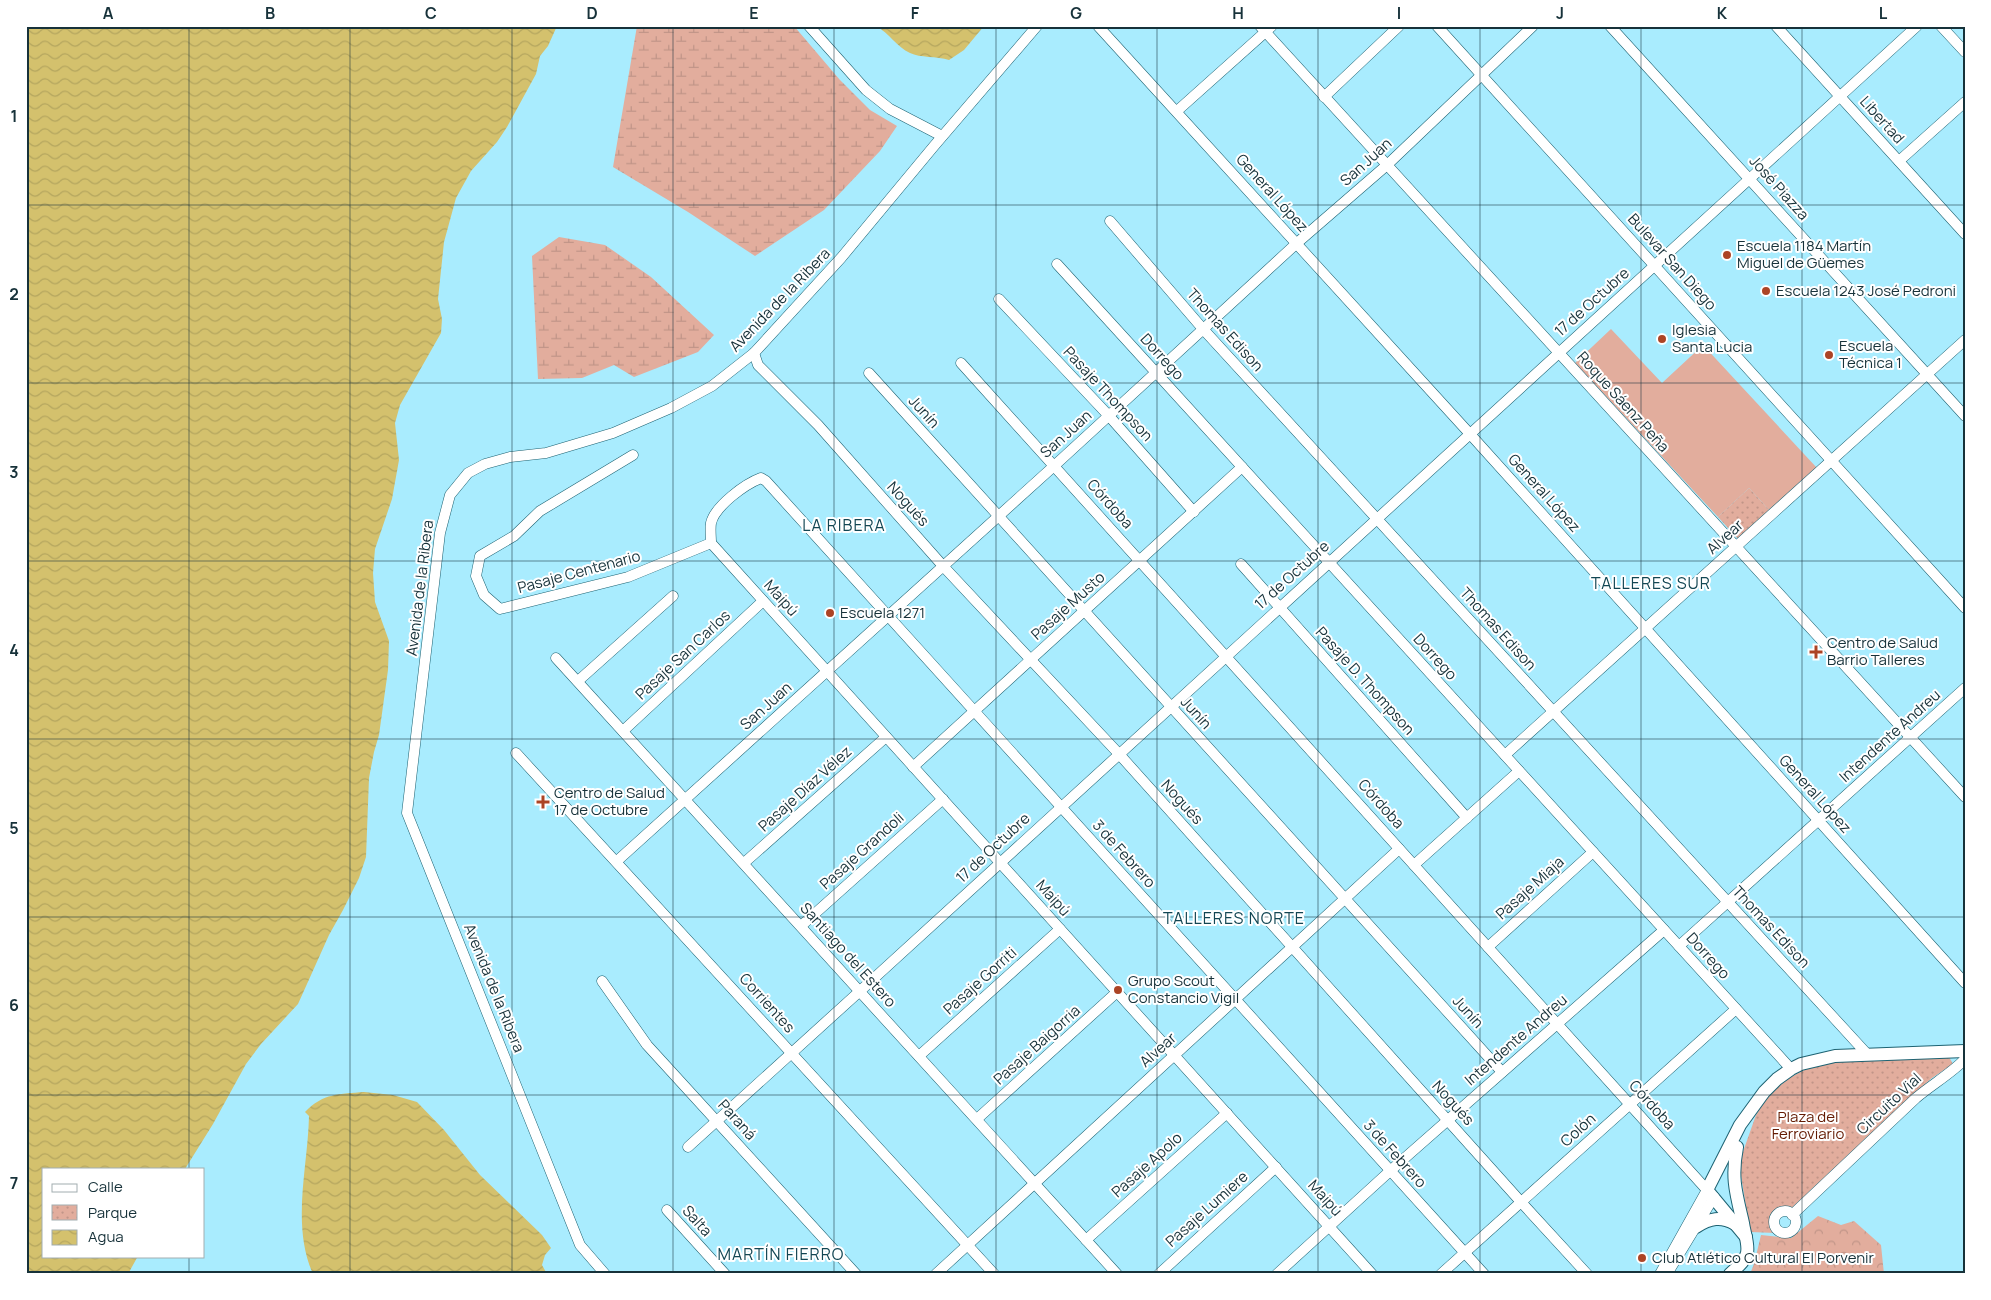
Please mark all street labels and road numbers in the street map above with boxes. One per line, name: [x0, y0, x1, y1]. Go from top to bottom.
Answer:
street label: Libertad: [1855, 91, 1909, 148]
street label: San Juan: [1335, 133, 1396, 190]
street label: General López: [1232, 149, 1313, 236]
street label: José Piazza: [1745, 151, 1814, 224]
street label: Bulevar San Diego: [1623, 209, 1722, 315]
street label: Avenida de la Ribera: [725, 243, 835, 356]
street label: 17 de Octubre: [1550, 262, 1634, 341]
street label: Thomas Edison: [1182, 284, 1268, 376]
street label: Dorrego: [1136, 329, 1189, 385]
street label: Pasaje Thompson: [1059, 342, 1158, 446]
street label: Roque Sáenz Peña: [1572, 347, 1674, 457]
street label: Junín: [904, 391, 945, 433]
street label: San Juan: [1035, 405, 1096, 462]
street label: General López: [1504, 449, 1585, 536]
street label: Córdoba: [1083, 474, 1138, 533]
street label: Nogués: [883, 477, 934, 531]
street label: Alvear: [1702, 514, 1748, 559]
street label: Avenida de la Ribera: [401, 519, 438, 657]
street label: 17 de Octubre: [1250, 535, 1334, 614]
street label: Pasaje Centenario: [515, 545, 643, 598]
street label: Pasaje Musto: [1026, 567, 1109, 644]
street label: Maipú: [759, 575, 803, 620]
street label: Thomas Edison: [1455, 583, 1541, 675]
street label: Pasaje San Carlos: [631, 605, 735, 704]
street label: Pasaje D. Thompson: [1311, 622, 1420, 739]
street label: Dorrego: [1409, 629, 1462, 685]
street label: San Juan: [735, 677, 796, 734]
street label: Intendente Andreu: [1835, 684, 1945, 787]
street label: Junín: [1176, 692, 1217, 734]
street label: Pasaje Díaz Vélez: [753, 741, 856, 836]
street label: General López: [1775, 750, 1856, 837]
street label: Córdoba: [1354, 774, 1409, 833]
street label: Nogués: [1157, 775, 1208, 829]
street label: Pasaje Grandoli: [815, 807, 908, 894]
street label: 17 de Octubre: [951, 808, 1034, 887]
street label: 3 de Febrero: [1088, 815, 1161, 892]
street label: Pasaje Miaja: [1491, 851, 1568, 924]
street label: Maipú: [1031, 875, 1075, 920]
street label: Thomas Edison: [1728, 881, 1815, 972]
street label: Santiago del Estero: [796, 898, 901, 1012]
street label: Avenida de la Ribera: [459, 920, 530, 1055]
street label: Dorrego: [1682, 928, 1735, 984]
street label: Pasaje Gorriti: [938, 942, 1021, 1019]
street label: Corrientes: [735, 968, 800, 1037]
street label: Intendente Andreu: [1460, 989, 1571, 1090]
street label: Junín: [1448, 991, 1489, 1033]
street label: Pasaje Baigorria: [989, 1000, 1085, 1089]
street label: Alvear: [1135, 1027, 1181, 1072]
street label: Circuito Vial: [1852, 1068, 1926, 1139]
street label: Córdoba: [1625, 1075, 1680, 1134]
street label: Nogués: [1428, 1076, 1479, 1130]
street label: Paraná: [714, 1095, 761, 1144]
street label: Colón: [1555, 1108, 1600, 1151]
street label: 3 de Febrero: [1359, 1115, 1432, 1192]
street label: Pasaje Apolo: [1107, 1127, 1187, 1202]
street label: Pasaje Lumiere: [1161, 1166, 1253, 1251]
street label: Maipú: [1303, 1175, 1347, 1220]
street label: Salta: [678, 1200, 717, 1241]

